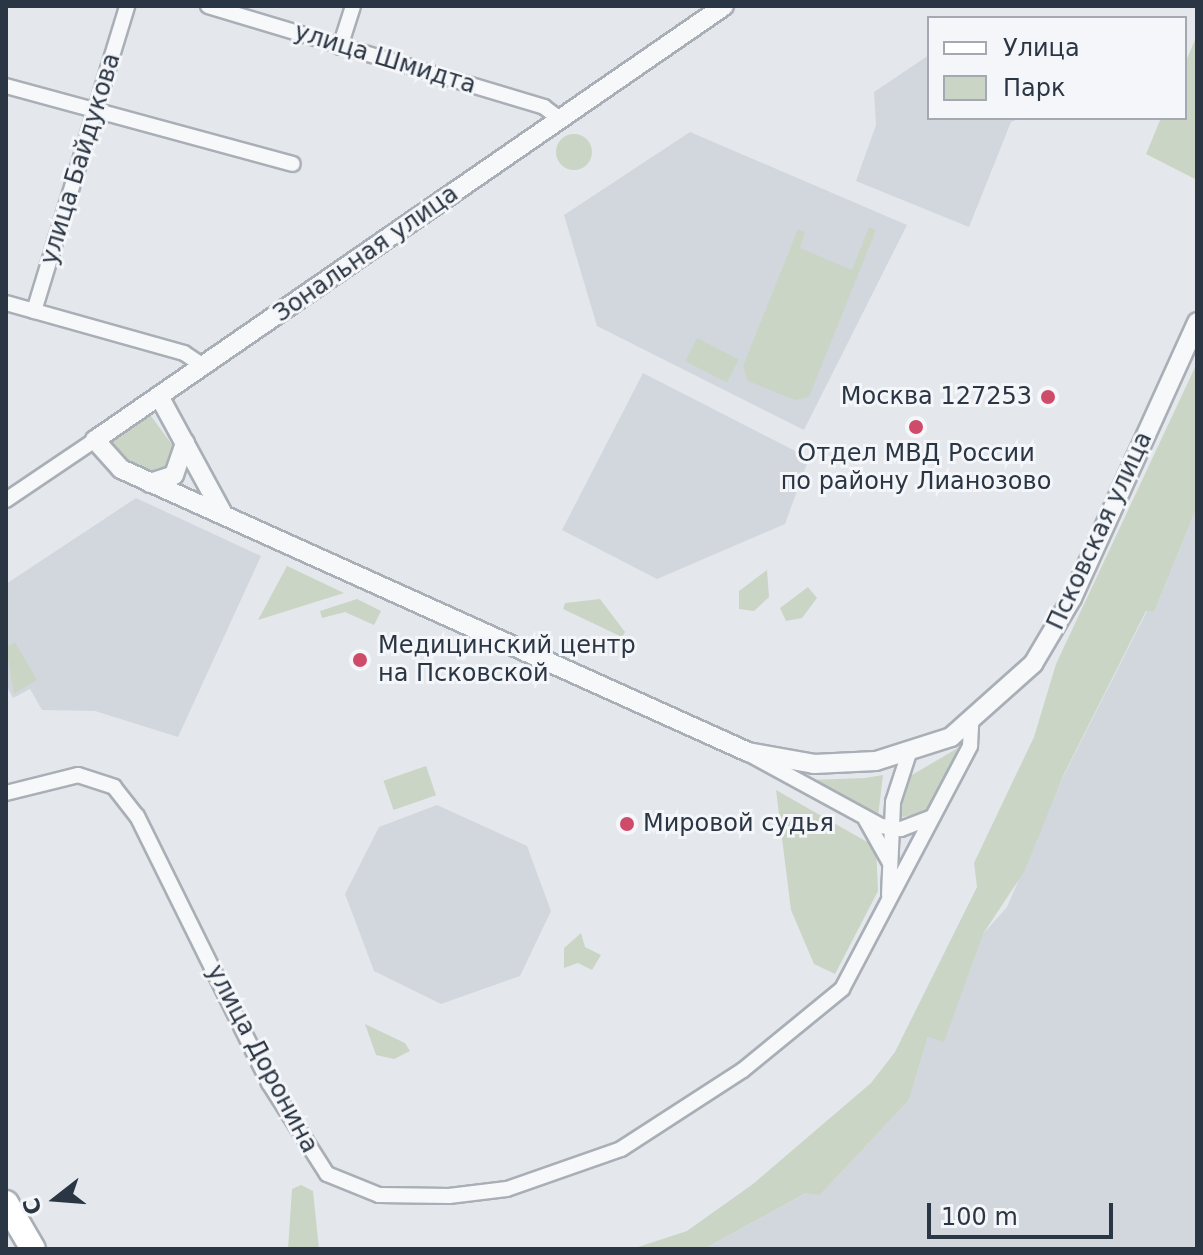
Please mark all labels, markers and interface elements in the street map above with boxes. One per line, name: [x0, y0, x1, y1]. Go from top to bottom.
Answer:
legend: [927, 16, 1187, 120]
street label: улица Шмидта: [291, 18, 479, 100]
text: Улица: [1003, 34, 1080, 62]
street label: улица Байдукова: [35, 50, 127, 268]
text: Парк: [1003, 74, 1065, 102]
street label: Зональная улица: [268, 180, 464, 328]
place label: Москва 127253: [841, 383, 1032, 411]
marker: Москва 127253: [1039, 388, 1057, 406]
marker: Отдел МВД России по району Лианозово: [907, 418, 925, 436]
street label: Псковская улица: [1041, 427, 1159, 635]
place label: Отдел МВД России по району Лианозово: [781, 440, 1051, 496]
place label: Медицинский центр на Псковской: [378, 632, 636, 688]
marker: Медицинский центр на Псковской: [349, 649, 371, 671]
place label: Мировой судья: [643, 810, 834, 838]
marker: Мировой судья: [618, 815, 636, 833]
street label: улица Доронина: [200, 960, 324, 1158]
north arrow: [16, 1159, 96, 1239]
scale bar: [931, 1187, 1117, 1237]
text: С: [18, 1195, 47, 1218]
text: 100 m: [941, 1203, 1018, 1231]

